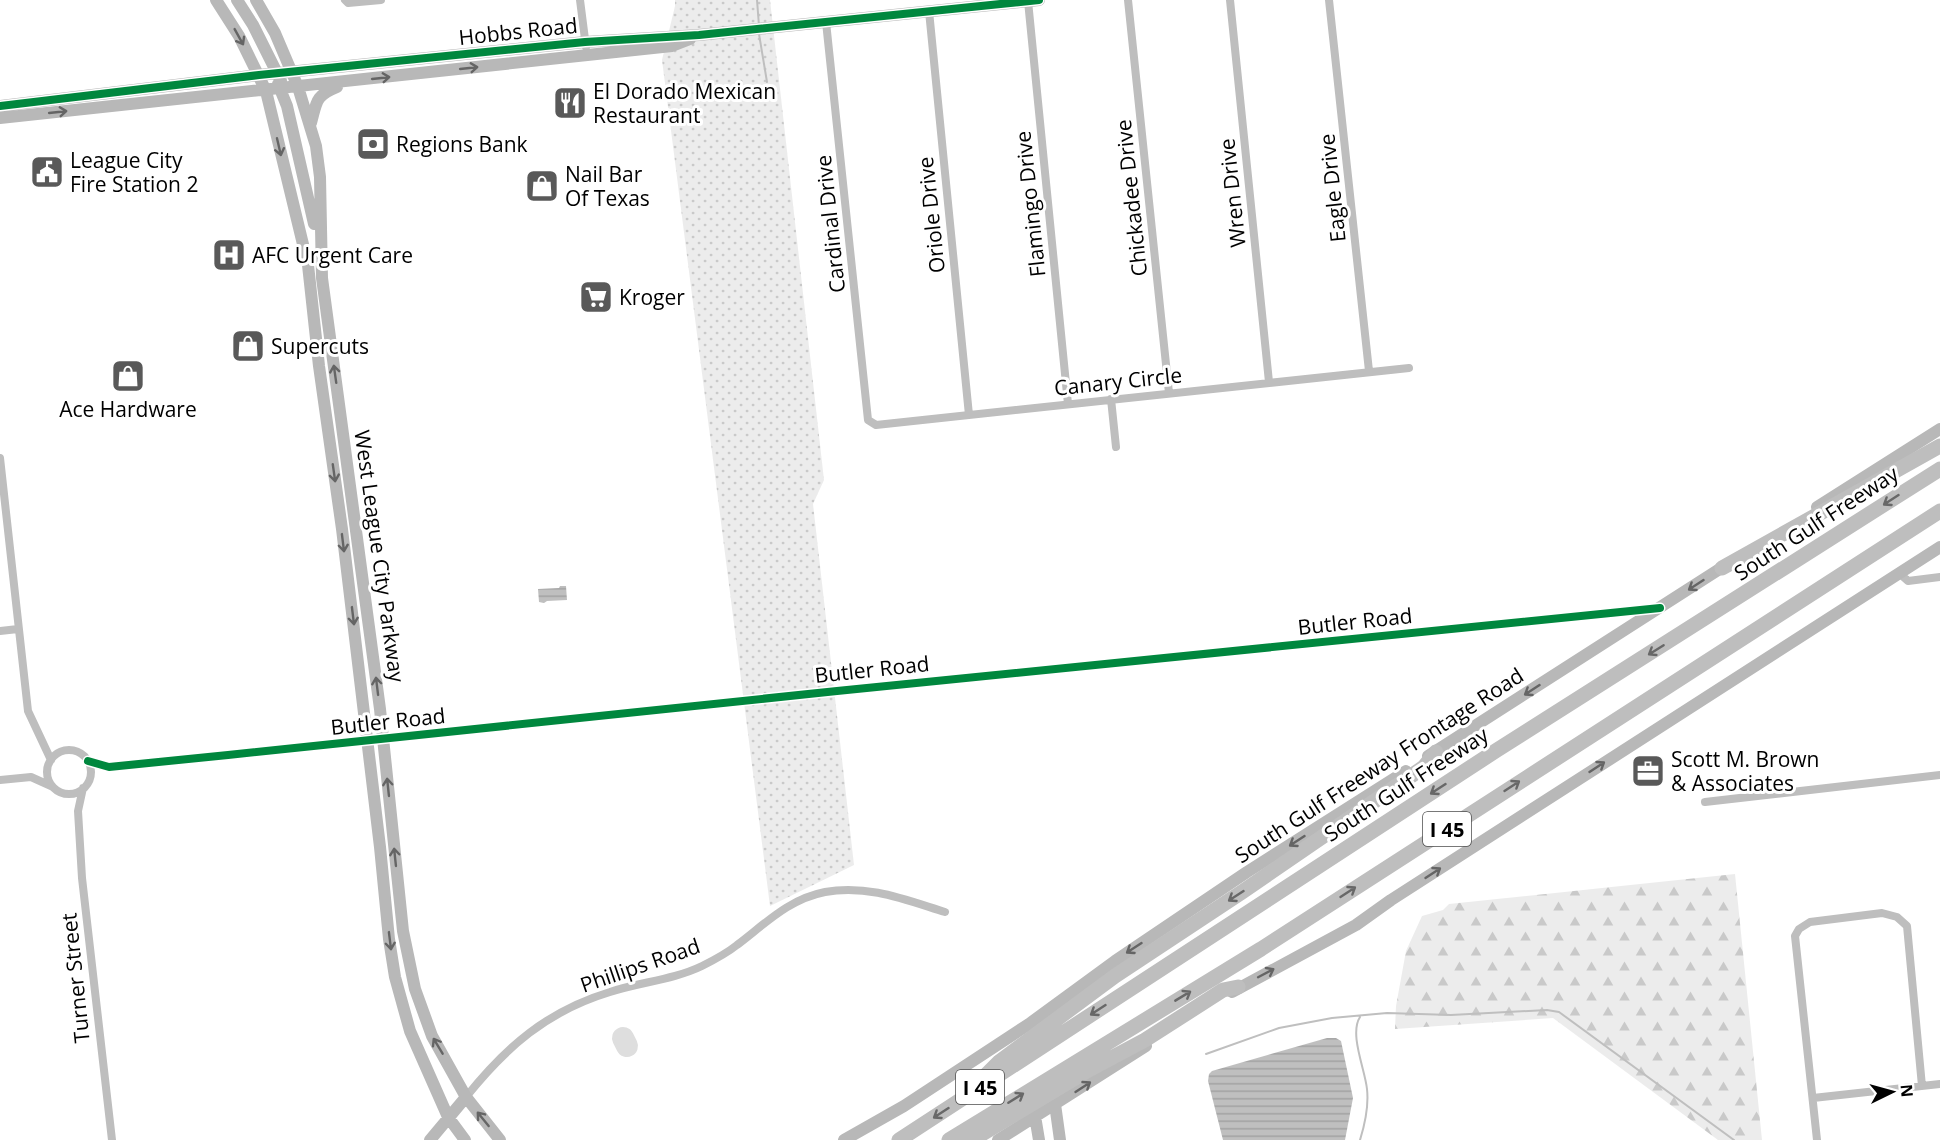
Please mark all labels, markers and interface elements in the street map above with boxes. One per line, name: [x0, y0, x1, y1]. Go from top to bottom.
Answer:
street label: Hobbs Road: [457, 11, 579, 51]
one-way arrow: [233, 28, 245, 45]
one-way arrow: [458, 62, 478, 73]
one-way arrow: [371, 72, 390, 83]
place label: El Dorado Mexican Restaurant: [593, 77, 776, 129]
restaurant icon: El Dorado Mexican Restaurant: [552, 85, 588, 121]
one-way arrow: [48, 106, 68, 117]
street label: Chickadee Drive: [1109, 118, 1153, 278]
bank icon: Regions Bank: [355, 126, 391, 162]
place label: Regions Bank: [396, 130, 528, 158]
street label: Flamingo Drive: [1008, 130, 1052, 278]
street label: Eagle Drive: [1312, 132, 1352, 244]
street label: Wren Drive: [1212, 137, 1252, 249]
one-way arrow: [274, 138, 286, 157]
place label: League City Fire Station 2: [70, 146, 198, 198]
public building icon: League City Fire Station 2: [29, 154, 65, 190]
street label: Cardinal Drive: [809, 154, 851, 294]
street label: Oriole Drive: [911, 155, 951, 275]
place label: Nail Bar Of Texas: [565, 160, 650, 212]
shop icon: Nail Bar Of Texas: [524, 168, 560, 204]
hospital icon: AFC Urgent Care: [211, 237, 247, 273]
place label: AFC Urgent Care: [252, 241, 413, 269]
supermarket icon: Kroger: [578, 279, 614, 315]
place label: Kroger: [619, 283, 685, 311]
shop icon: Supercuts: [230, 328, 266, 364]
place label: Supercuts: [271, 332, 369, 360]
shop icon: Ace Hardware: [110, 358, 146, 394]
street label: Canary Circle: [1053, 360, 1183, 402]
one-way arrow: [330, 364, 341, 384]
place label: Ace Hardware: [59, 395, 197, 423]
street label: West League City Parkway: [348, 428, 412, 684]
street label: South Gulf Freeway: [1729, 459, 1904, 587]
one-way arrow: [328, 463, 339, 483]
one-way arrow: [1883, 495, 1900, 507]
one-way arrow: [338, 532, 349, 552]
one-way arrow: [1688, 579, 1705, 591]
street label: Butler Road: [1296, 601, 1414, 641]
one-way arrow: [347, 606, 358, 626]
one-way arrow: [1647, 644, 1664, 657]
street label: Butler Road: [813, 649, 931, 689]
street label: South Gulf Freeway Frontage Road: [1230, 662, 1528, 868]
one-way arrow: [372, 677, 383, 697]
one-way arrow: [1524, 684, 1541, 696]
street label: Butler Road: [329, 701, 447, 741]
street label: South Gulf Freeway: [1319, 722, 1493, 846]
place label: Scott M. Brown & Associates: [1671, 745, 1819, 797]
office icon: Scott M. Brown & Associates: [1630, 753, 1666, 789]
one-way arrow: [1588, 761, 1605, 773]
one-way arrow: [382, 777, 393, 797]
one-way arrow: [1503, 780, 1520, 792]
one-way arrow: [1430, 783, 1447, 795]
road number: I 45: [1423, 812, 1471, 846]
one-way arrow: [1289, 835, 1306, 847]
one-way arrow: [389, 848, 400, 868]
one-way arrow: [1424, 866, 1441, 878]
one-way arrow: [1339, 886, 1356, 898]
one-way arrow: [1228, 891, 1245, 903]
street label: Turner Street: [54, 912, 96, 1044]
one-way arrow: [384, 931, 395, 951]
street label: Phillips Road: [576, 931, 704, 999]
one-way arrow: [1127, 942, 1143, 954]
one-way arrow: [1257, 967, 1274, 979]
one-way arrow: [1174, 990, 1191, 1002]
one-way arrow: [1090, 1004, 1107, 1016]
one-way arrow: [431, 1038, 443, 1055]
north arrow: [1862, 1062, 1922, 1122]
road number: I 45: [956, 1070, 1004, 1104]
one-way arrow: [1074, 1081, 1091, 1093]
text: N: [1895, 1083, 1918, 1098]
one-way arrow: [1008, 1091, 1025, 1104]
one-way arrow: [933, 1107, 950, 1119]
one-way arrow: [477, 1111, 490, 1127]

